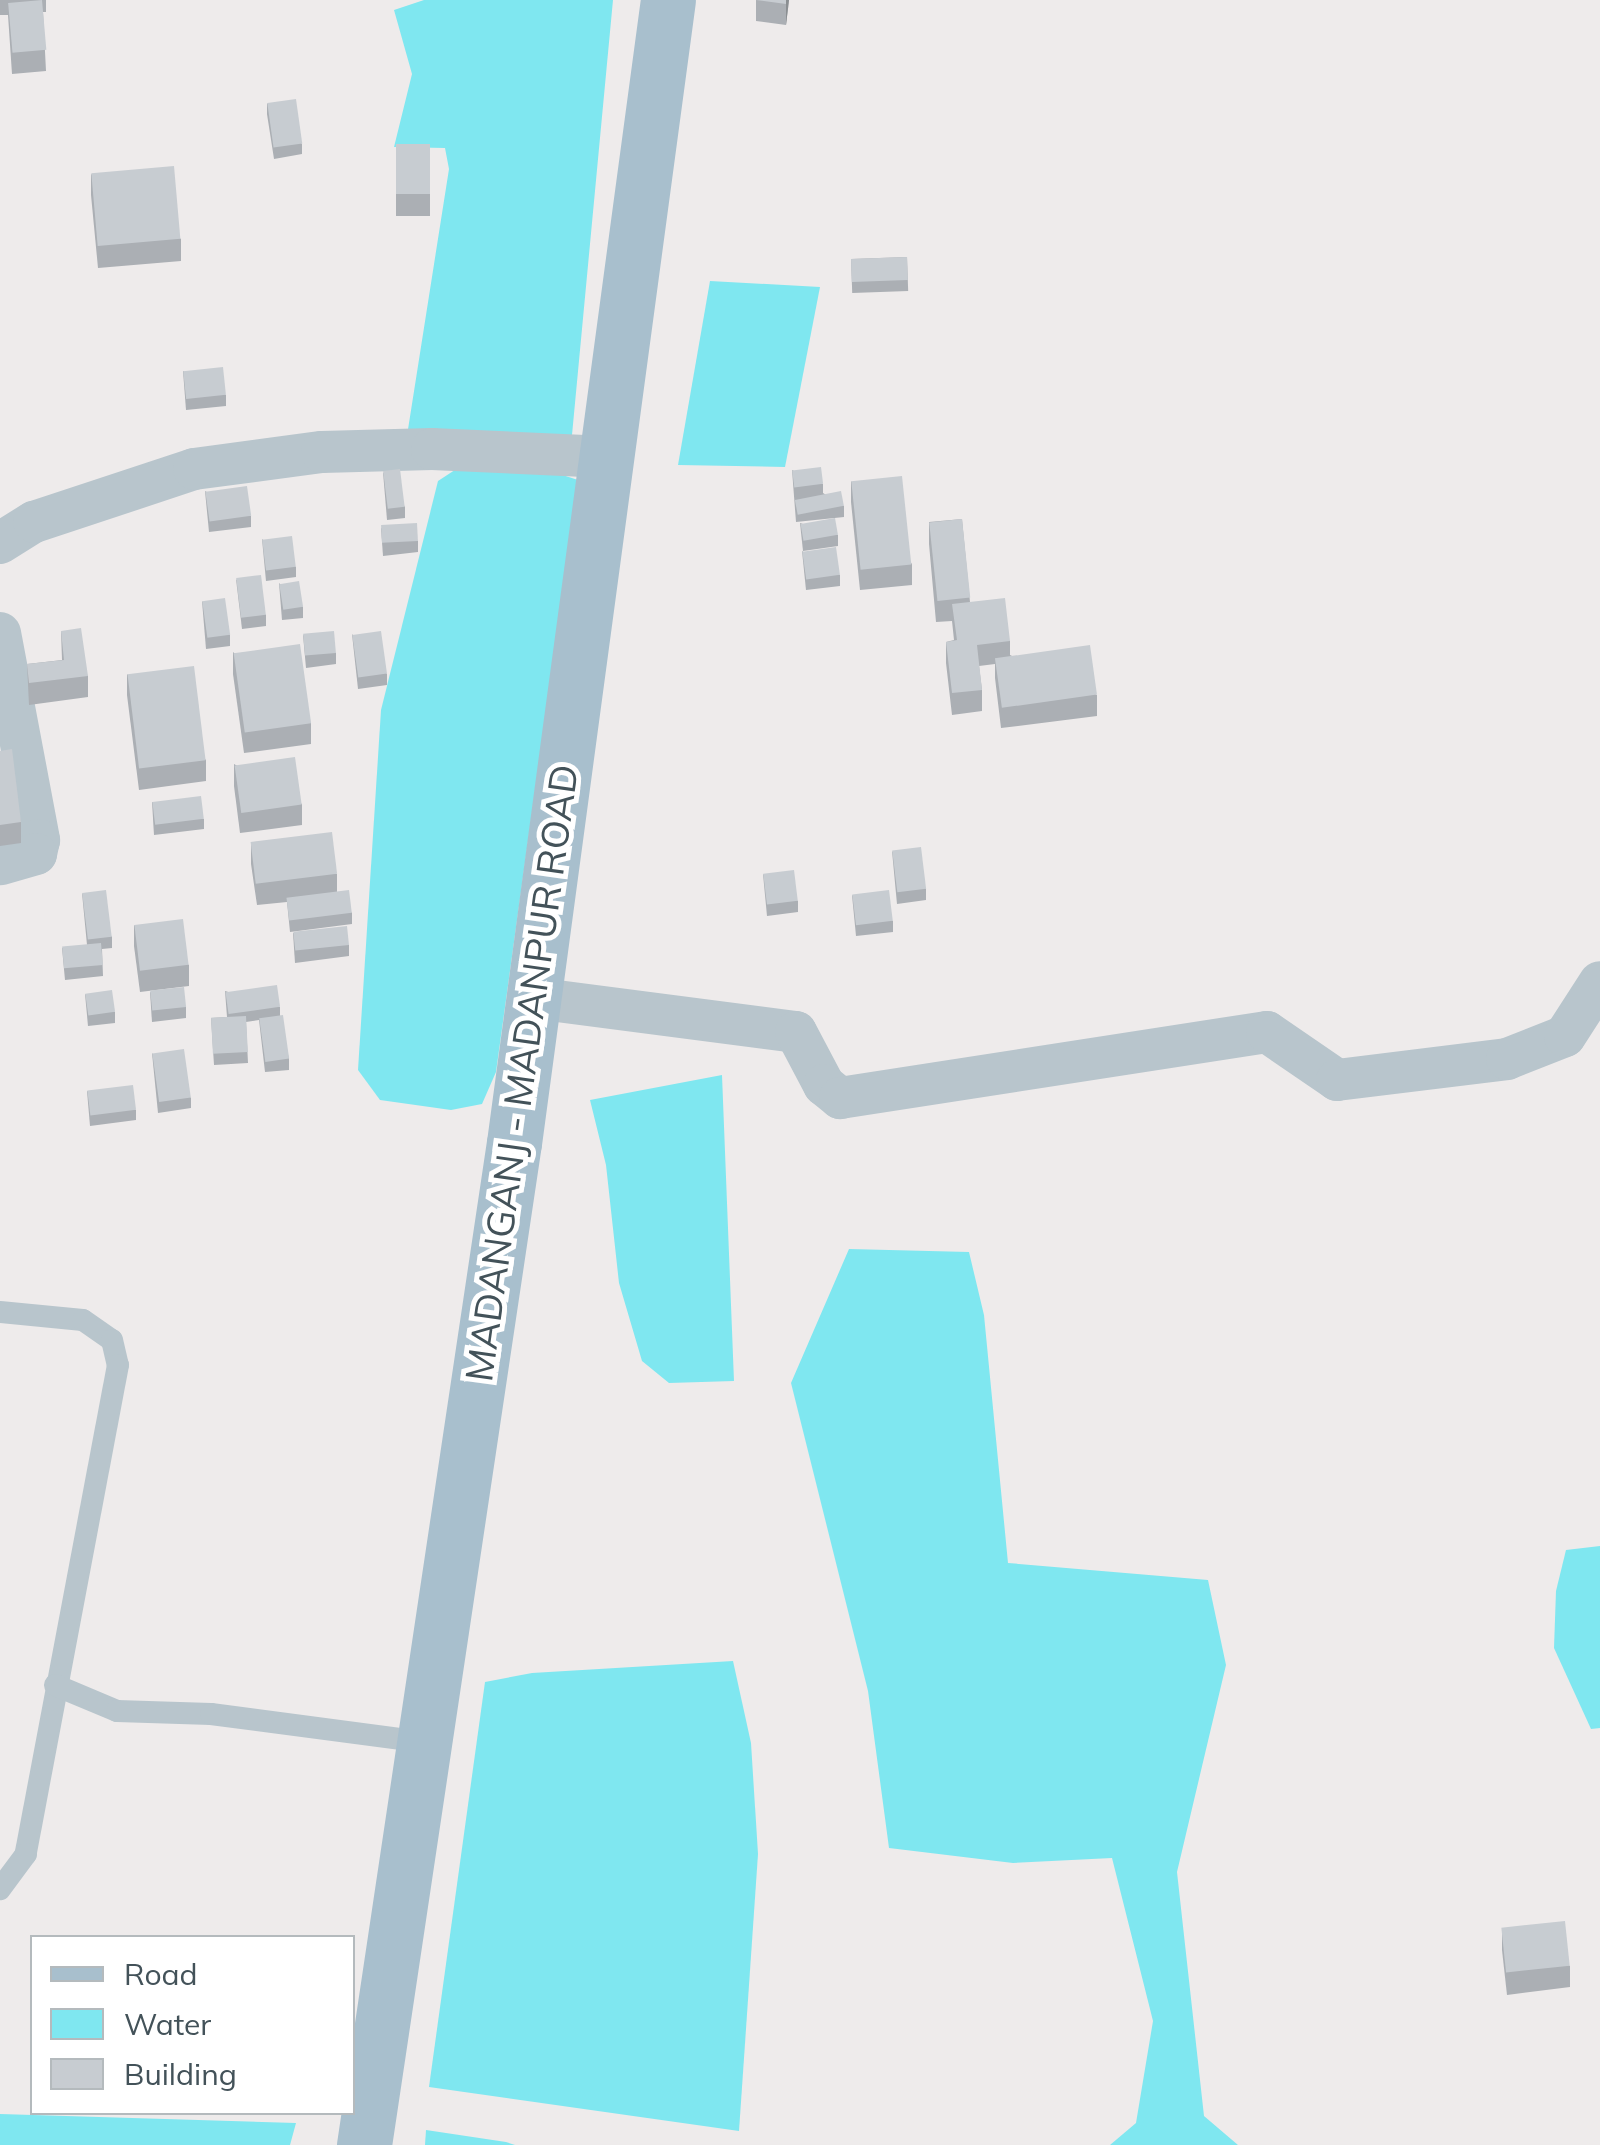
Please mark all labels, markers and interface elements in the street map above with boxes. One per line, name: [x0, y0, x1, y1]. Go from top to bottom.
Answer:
street label: MADANGANJ - MADANPUR ROAD: [456, 762, 588, 1384]
legend: [30, 1935, 355, 2115]
text: Road: [124, 1955, 198, 1993]
text: Water: [124, 2005, 211, 2043]
text: Building: [124, 2055, 237, 2093]

